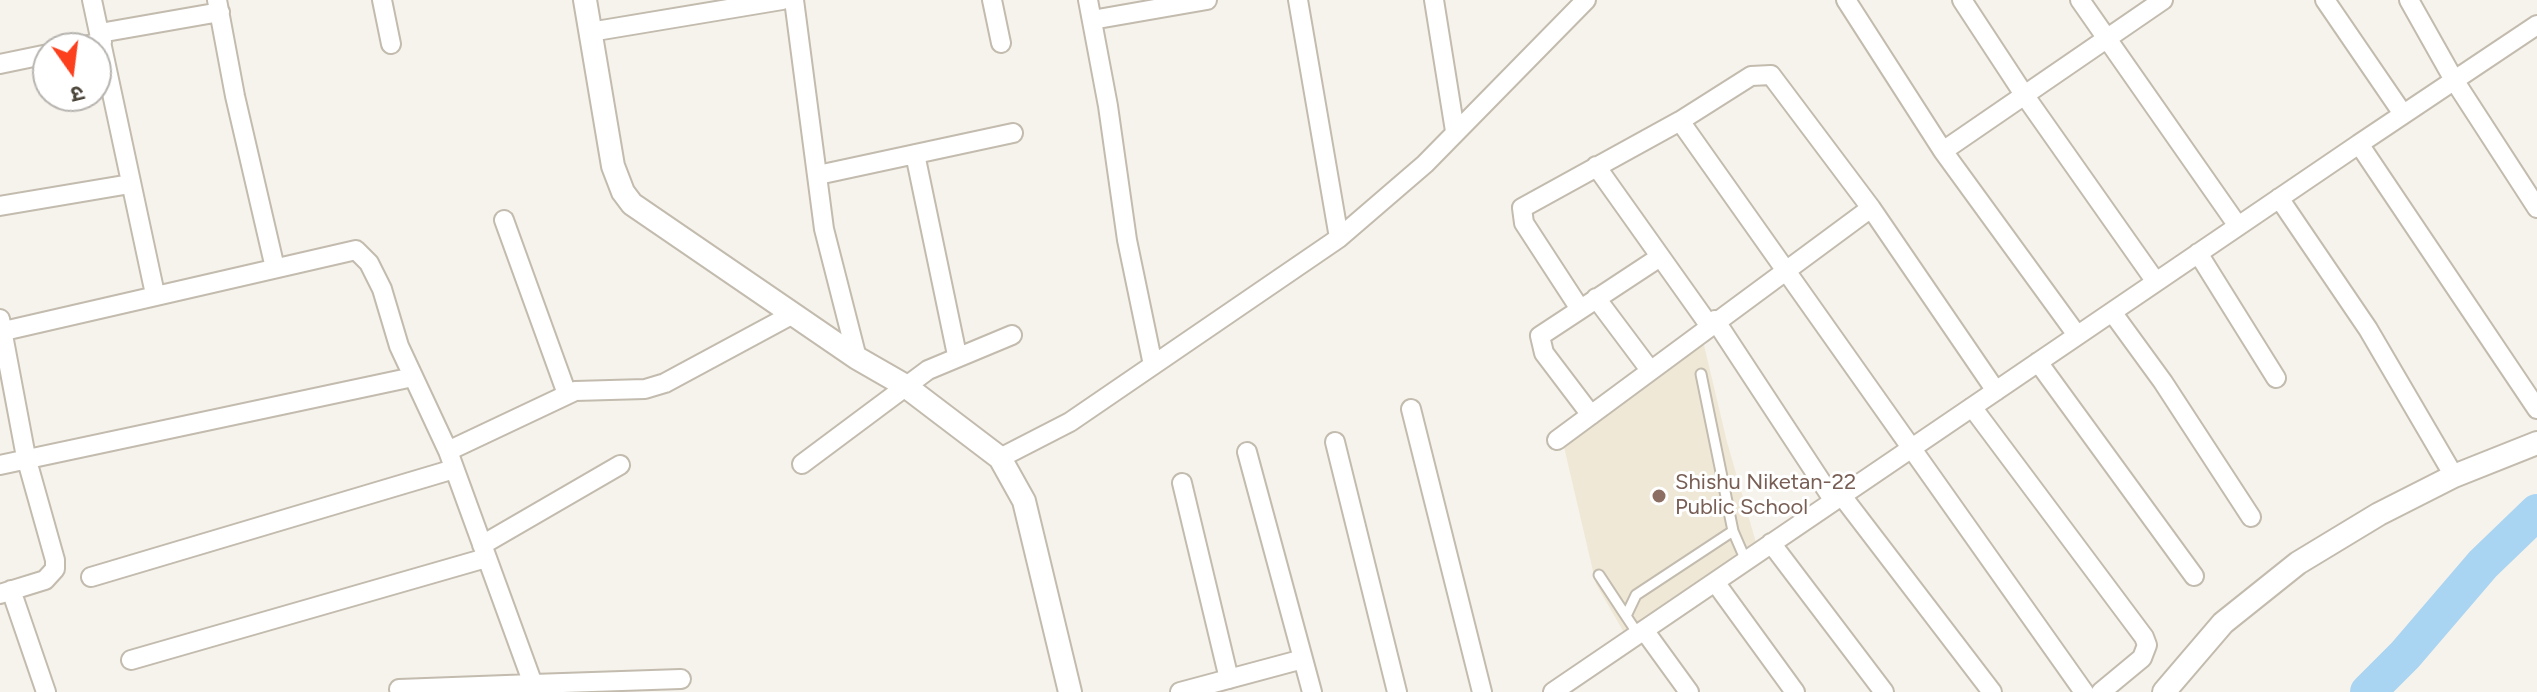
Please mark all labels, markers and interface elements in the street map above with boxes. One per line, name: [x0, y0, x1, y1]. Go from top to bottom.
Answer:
north arrow: [32, 32, 112, 112]
text: उ: [68, 79, 87, 108]
place label: Shishu Niketan-22 Public School: [1675, 470, 1856, 522]
marker: Shishu Niketan-22 Public School: [1650, 487, 1668, 505]

